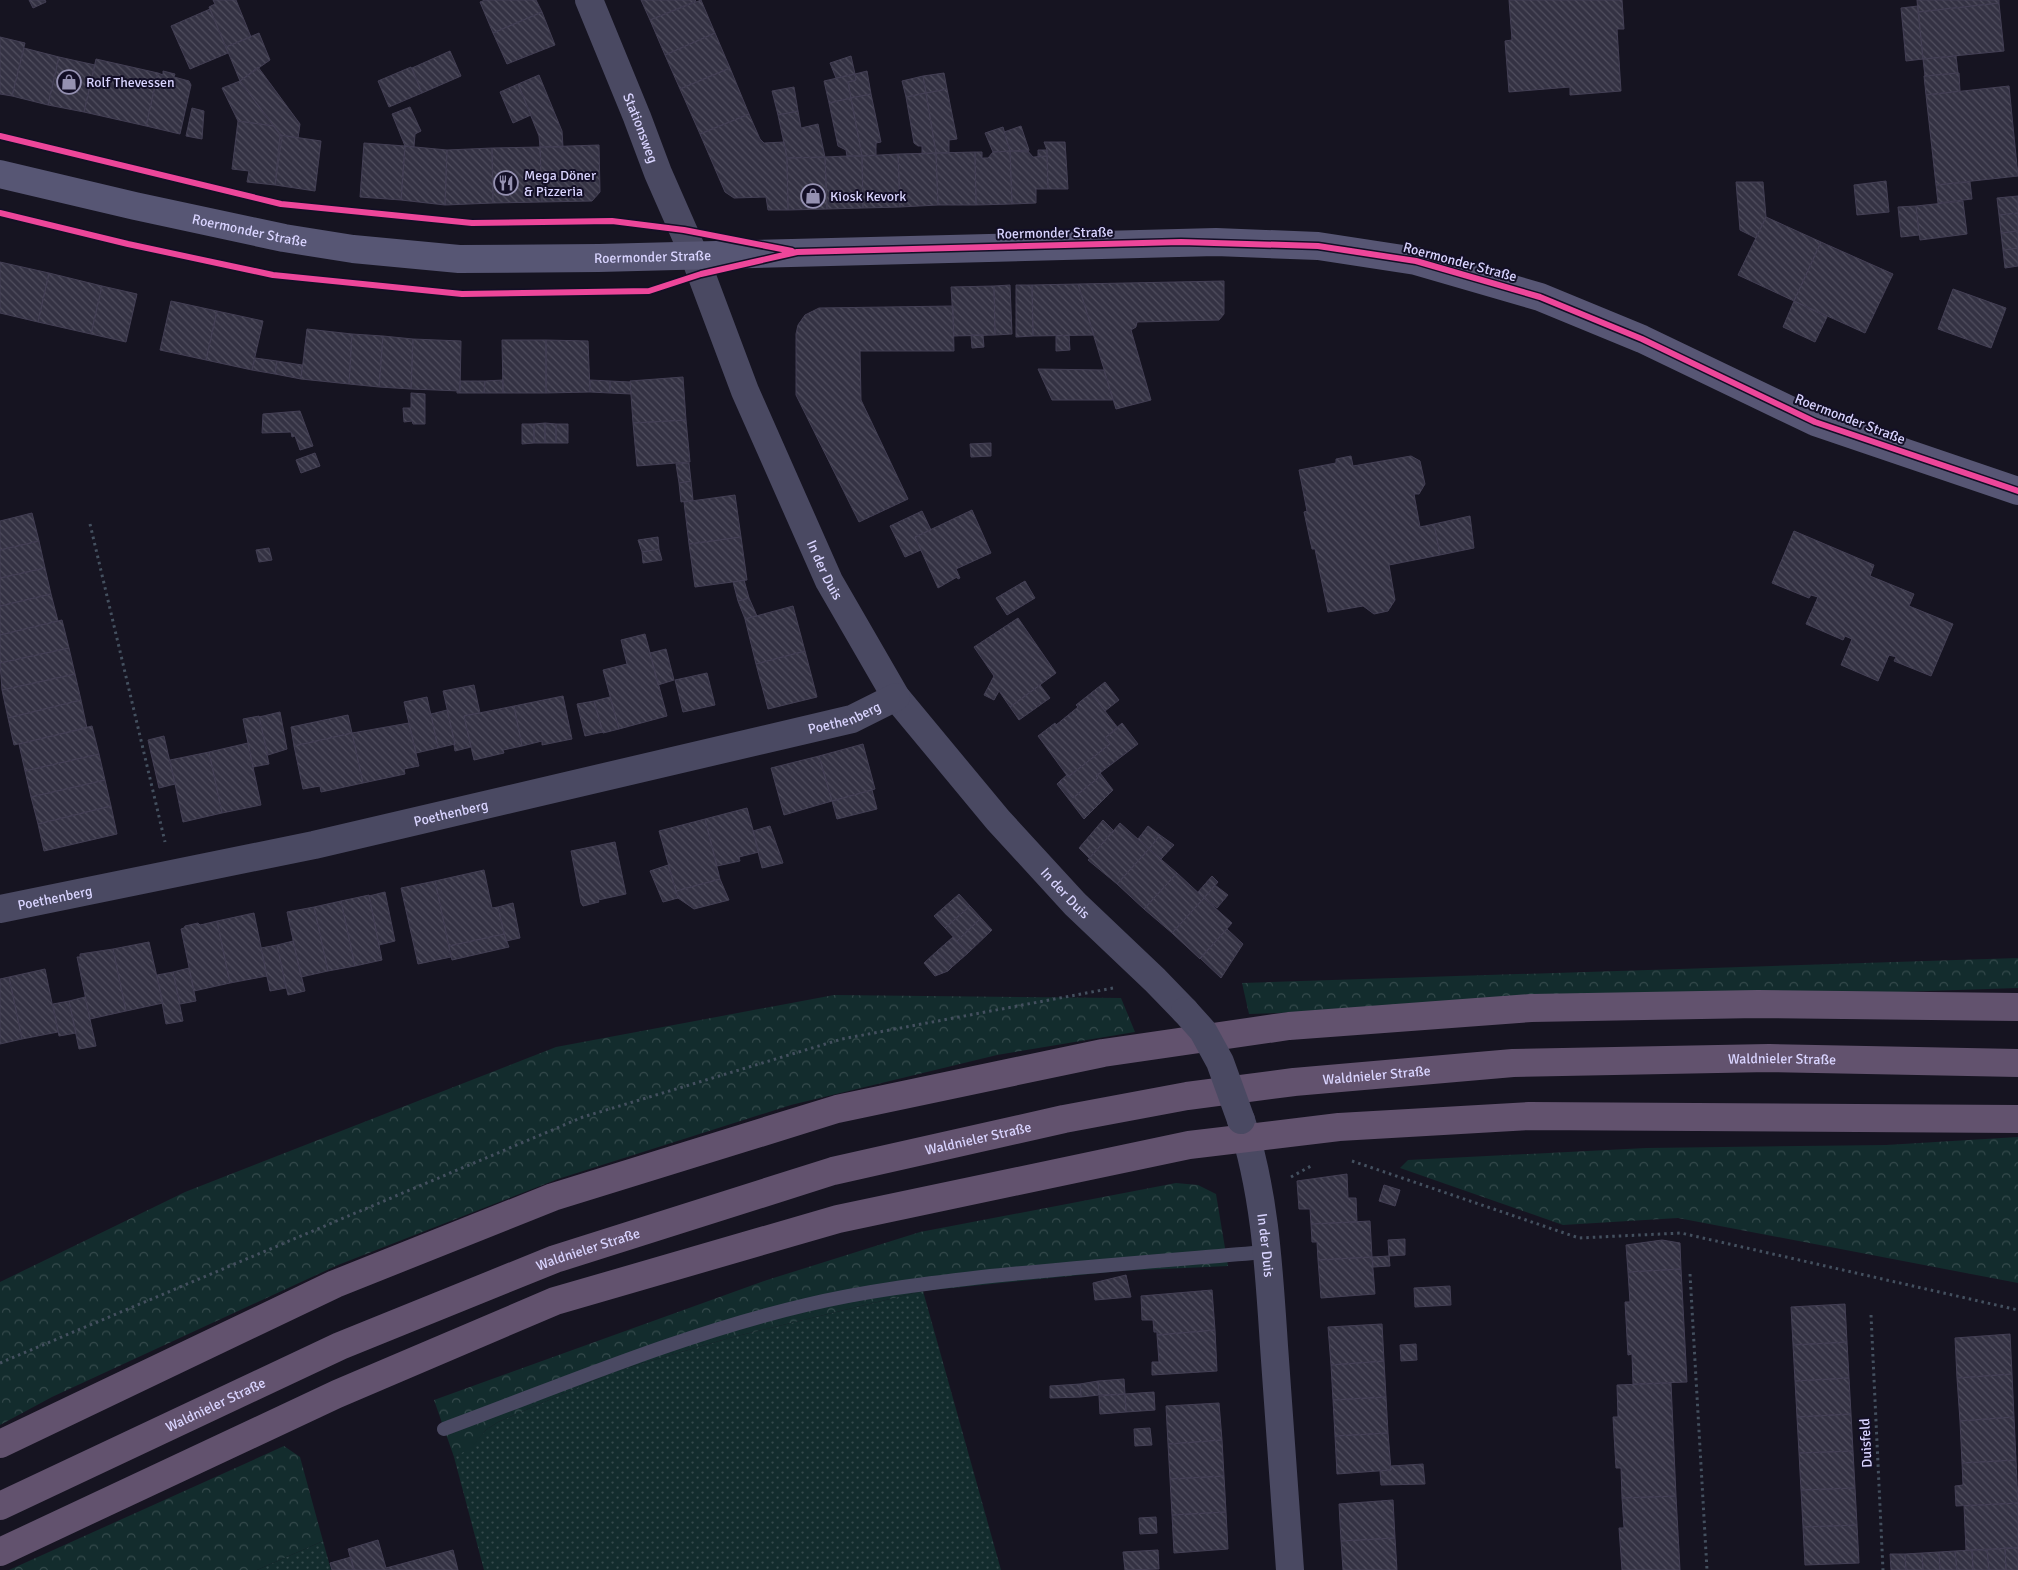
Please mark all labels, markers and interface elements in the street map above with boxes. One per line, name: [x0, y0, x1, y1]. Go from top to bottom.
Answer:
shop icon: Rolf Thevessen: [56, 69, 82, 95]
place label: Rolf Thevessen: [86, 74, 175, 91]
street label: Stationsweg: [619, 90, 662, 165]
place label: Mega Döner & Pizzeria: [524, 167, 597, 200]
restaurant icon: Mega Döner & Pizzeria: [493, 170, 519, 196]
shop icon: Kiosk Kevork: [800, 183, 826, 209]
place label: Kiosk Kevork: [830, 188, 906, 205]
street label: Roermonder Straße: [191, 210, 308, 250]
street label: Roermonder Straße: [996, 223, 1114, 243]
street label: Roermonder Straße: [1401, 239, 1519, 285]
street label: Roermonder Straße: [594, 247, 711, 267]
street label: Roermonder Straße: [1792, 390, 1908, 448]
street label: In der Duis: [803, 537, 846, 603]
street label: Poethenberg: [806, 698, 883, 738]
street label: Poethenberg: [412, 796, 490, 830]
street label: In der Duis: [1037, 864, 1093, 922]
street label: Poethenberg: [16, 882, 94, 914]
street label: Waldnieler Straße: [1728, 1049, 1836, 1068]
street label: Waldnieler Straße: [1322, 1062, 1431, 1088]
street label: Waldnieler Straße: [923, 1118, 1033, 1159]
street label: In der Duis: [1254, 1212, 1278, 1278]
street label: Waldnieler Straße: [533, 1224, 642, 1274]
street label: Waldnieler Straße: [163, 1374, 268, 1435]
street label: Duisfeld: [1856, 1418, 1876, 1468]

